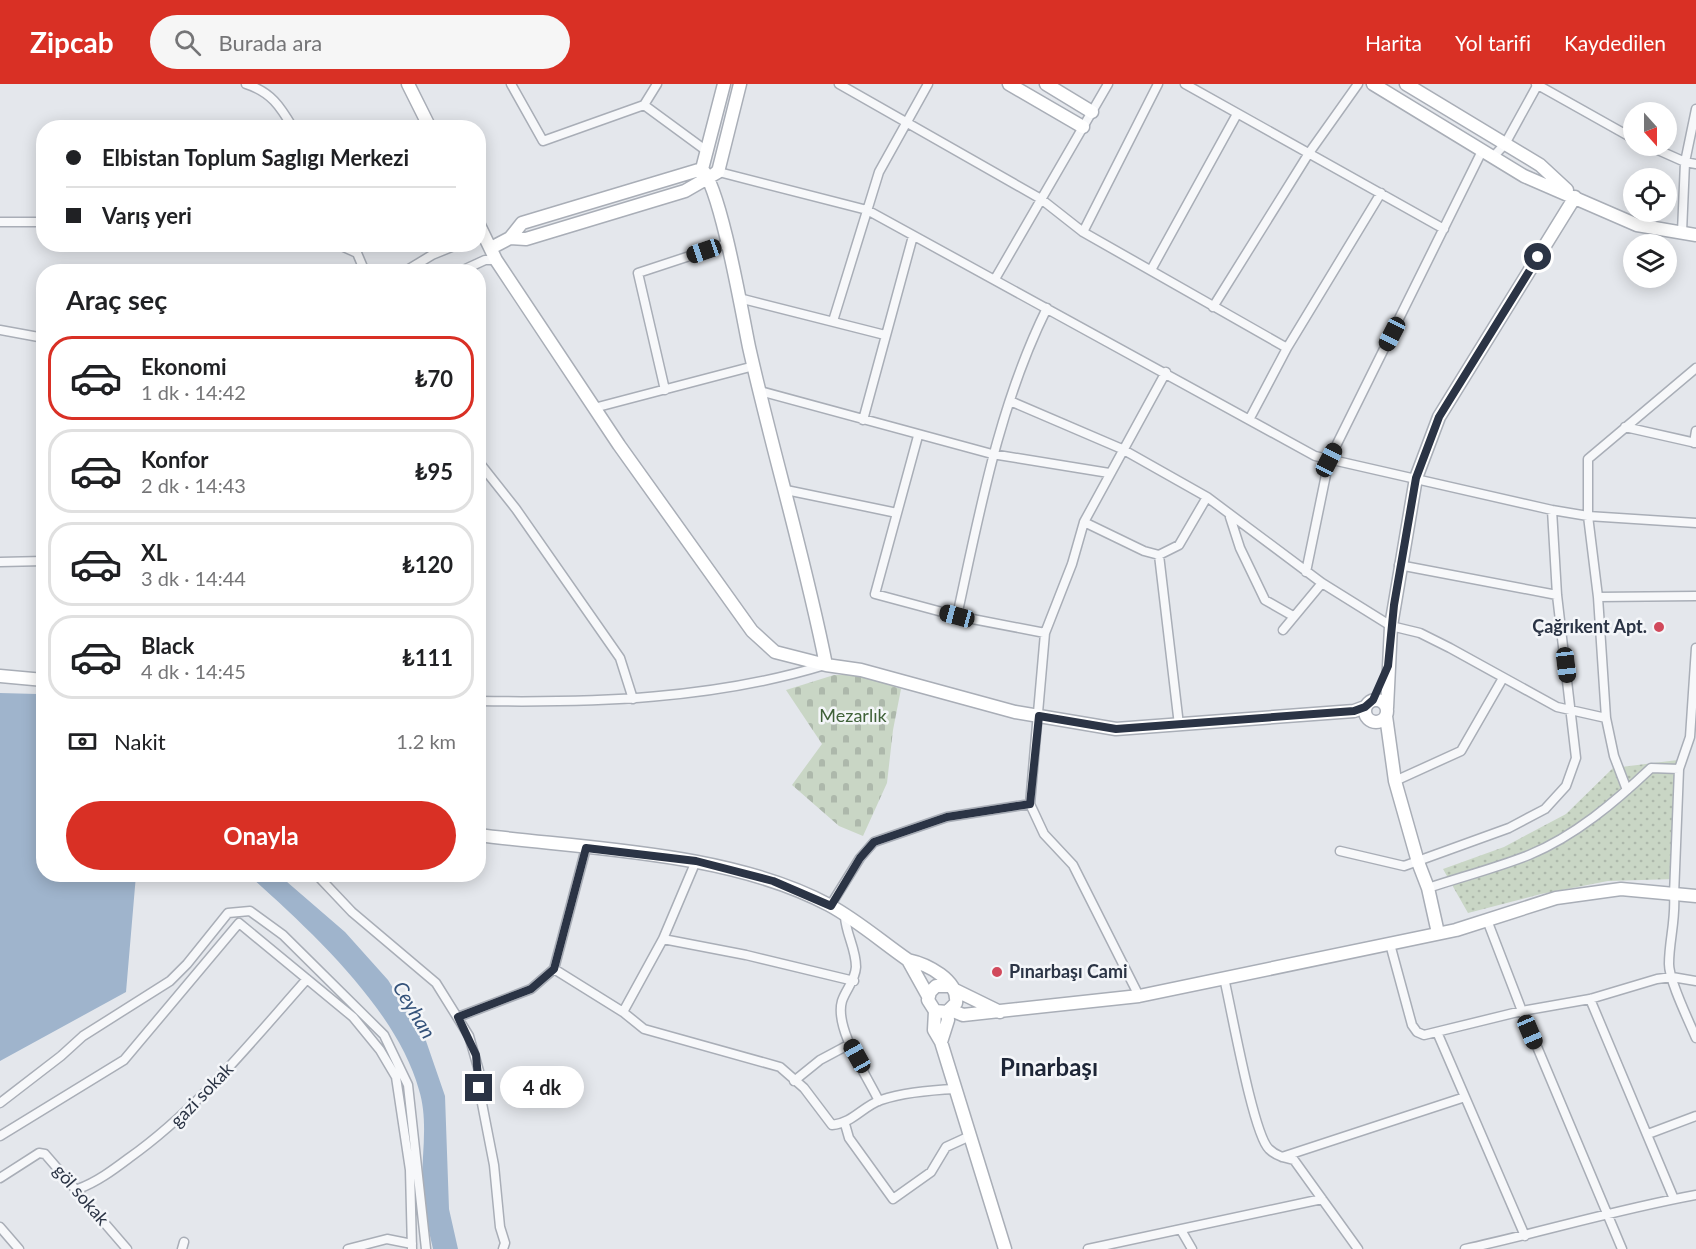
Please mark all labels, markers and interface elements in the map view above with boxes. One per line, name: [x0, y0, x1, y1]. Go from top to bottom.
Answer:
search box: [150, 15, 570, 69]
text: Zipcab: [30, 25, 114, 59]
icon: search: [171, 26, 204, 59]
text: Burada ara: [219, 29, 322, 56]
text: Harita: [1365, 30, 1422, 55]
text: Yol tarifi: [1455, 30, 1531, 55]
text: Kaydedilen: [1564, 30, 1666, 55]
north arrow: [1623, 102, 1677, 156]
map controls: [1623, 102, 1677, 288]
text: Elbistan Toplum Saglıgı Merkezi: [102, 144, 409, 171]
button: locate: [1623, 168, 1677, 222]
text: Varış yeri: [102, 202, 192, 229]
button: layers: [1623, 234, 1677, 288]
car: [684, 237, 724, 265]
route start: [1524, 243, 1551, 270]
text: Araç seç: [66, 283, 167, 316]
car: [1376, 314, 1408, 354]
icon: car: [69, 351, 123, 405]
text: Ekonomi: [141, 353, 227, 380]
text: ₺70: [415, 365, 453, 392]
text: 1 dk · 14:42: [141, 380, 246, 404]
car: [1313, 440, 1345, 480]
icon: car: [69, 444, 123, 498]
text: Konfor: [141, 446, 209, 473]
text: ₺95: [415, 458, 453, 485]
text: 2 dk · 14:43: [141, 473, 246, 497]
icon: car: [69, 537, 123, 591]
text: XL: [141, 539, 167, 566]
text: ₺120: [402, 551, 453, 578]
text: 3 dk · 14:44: [141, 566, 246, 590]
car: [937, 603, 977, 629]
place label: Çağrıkent Apt.: [1532, 615, 1647, 637]
marker: Çağrıkent Apt.: [1652, 620, 1666, 634]
icon: car: [69, 630, 123, 684]
text: Black: [141, 632, 194, 659]
text: ₺111: [402, 644, 453, 671]
car: [1555, 646, 1577, 684]
text: 4 dk · 14:45: [141, 659, 246, 683]
park label: Mezarlık: [819, 704, 888, 726]
icon: cash: [66, 725, 99, 758]
text: Nakit: [114, 728, 166, 755]
text: 1.2 km: [396, 729, 456, 753]
button: Onayla: [66, 801, 456, 870]
place label: Pınarbaşı Cami: [1009, 960, 1128, 982]
marker: Pınarbaşı Cami: [990, 965, 1004, 979]
water label: Ceyhan: [388, 977, 441, 1042]
car: [1515, 1012, 1545, 1052]
car: [840, 1036, 874, 1076]
district label: Pınarbaşı: [1000, 1052, 1098, 1081]
street label: gazi sokak: [165, 1057, 238, 1131]
callout: 4 dk: [500, 1067, 584, 1109]
route end: [465, 1074, 492, 1101]
text: 4 dk: [523, 1075, 561, 1099]
street label: göl sokak: [49, 1159, 115, 1230]

